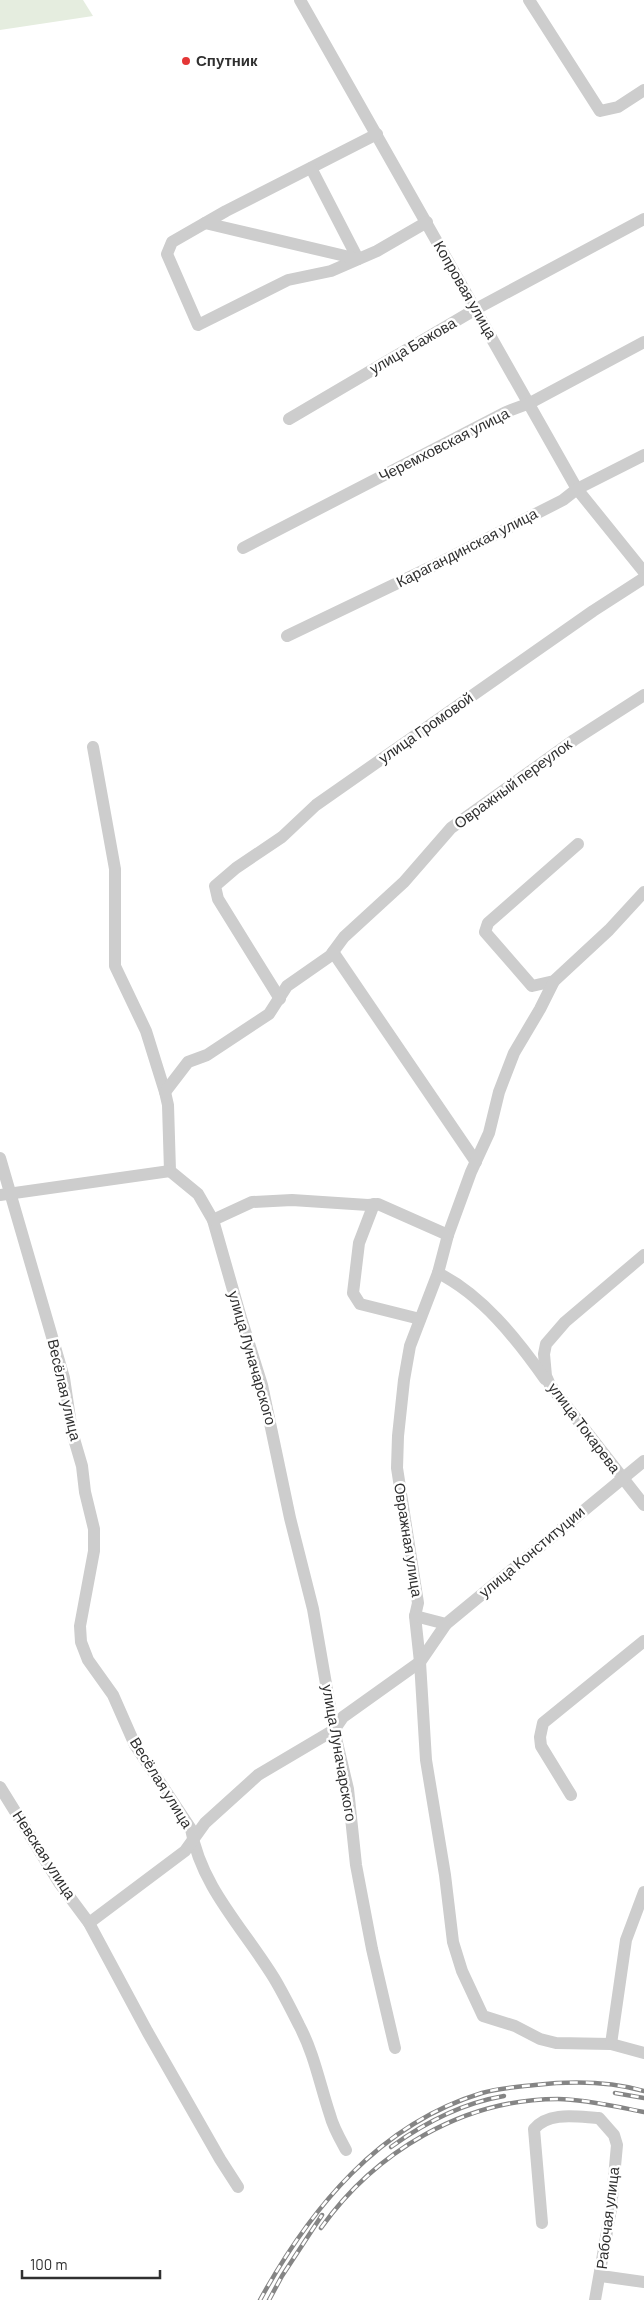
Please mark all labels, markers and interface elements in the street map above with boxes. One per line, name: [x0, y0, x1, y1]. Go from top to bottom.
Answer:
place label: Спутник: [196, 51, 258, 69]
marker: Спутник: [180, 55, 192, 67]
street label: Копровая улица: [430, 237, 502, 342]
street label: улица Бажова: [366, 313, 460, 377]
street label: Черемховская улица: [375, 403, 512, 485]
street label: Карагандинская улица: [393, 503, 541, 591]
street label: улица Громовой: [375, 688, 476, 766]
street label: Овражный переулок: [450, 734, 575, 832]
street label: улица Луначарского: [225, 1289, 281, 1427]
street label: Весёлая улица: [45, 1337, 86, 1443]
street label: улица Токарева: [545, 1379, 625, 1477]
street label: Овражная улица: [391, 1481, 427, 1599]
street label: улица Конституции: [475, 1502, 588, 1601]
street label: улица Луначарского: [319, 1683, 361, 1823]
street label: Весёлая улица: [127, 1734, 197, 1832]
street label: Невская улица: [9, 1807, 81, 1903]
street label: Рабочая улица: [592, 2165, 622, 2270]
scale bar: [22, 2248, 160, 2280]
text: 100 m: [30, 2255, 68, 2273]

